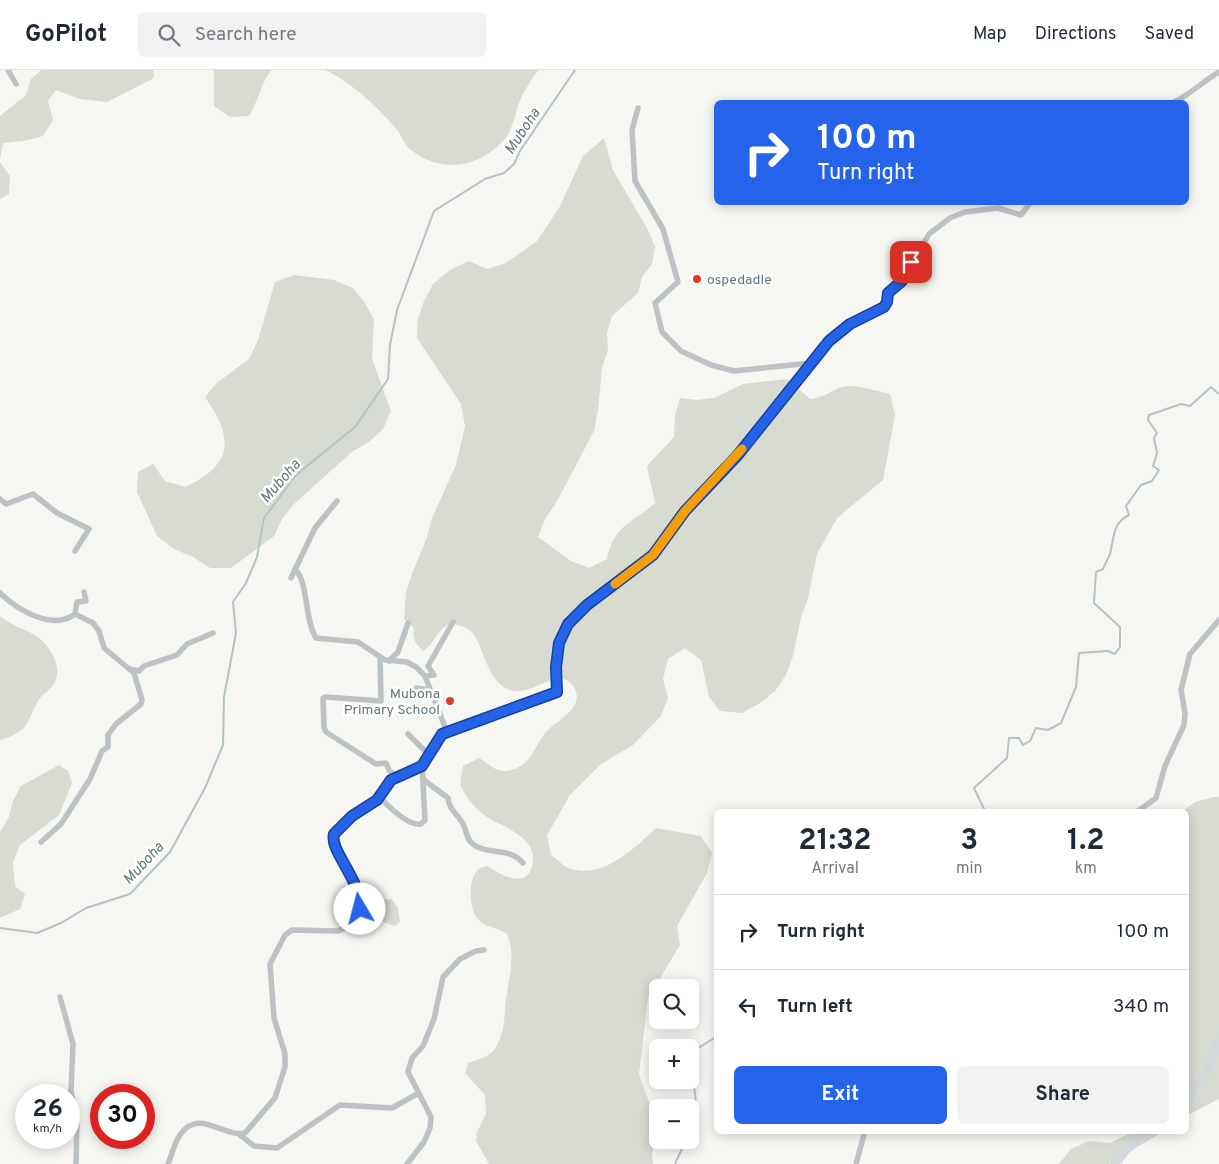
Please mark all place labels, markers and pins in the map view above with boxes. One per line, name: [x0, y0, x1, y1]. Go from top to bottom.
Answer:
pin: [890, 241, 932, 283]
place label: ospedadle: [707, 272, 772, 289]
marker: ospedadle: [691, 273, 703, 285]
place label: Mubona Primary School: [344, 686, 440, 719]
marker: Mubona Primary School: [444, 695, 456, 707]

